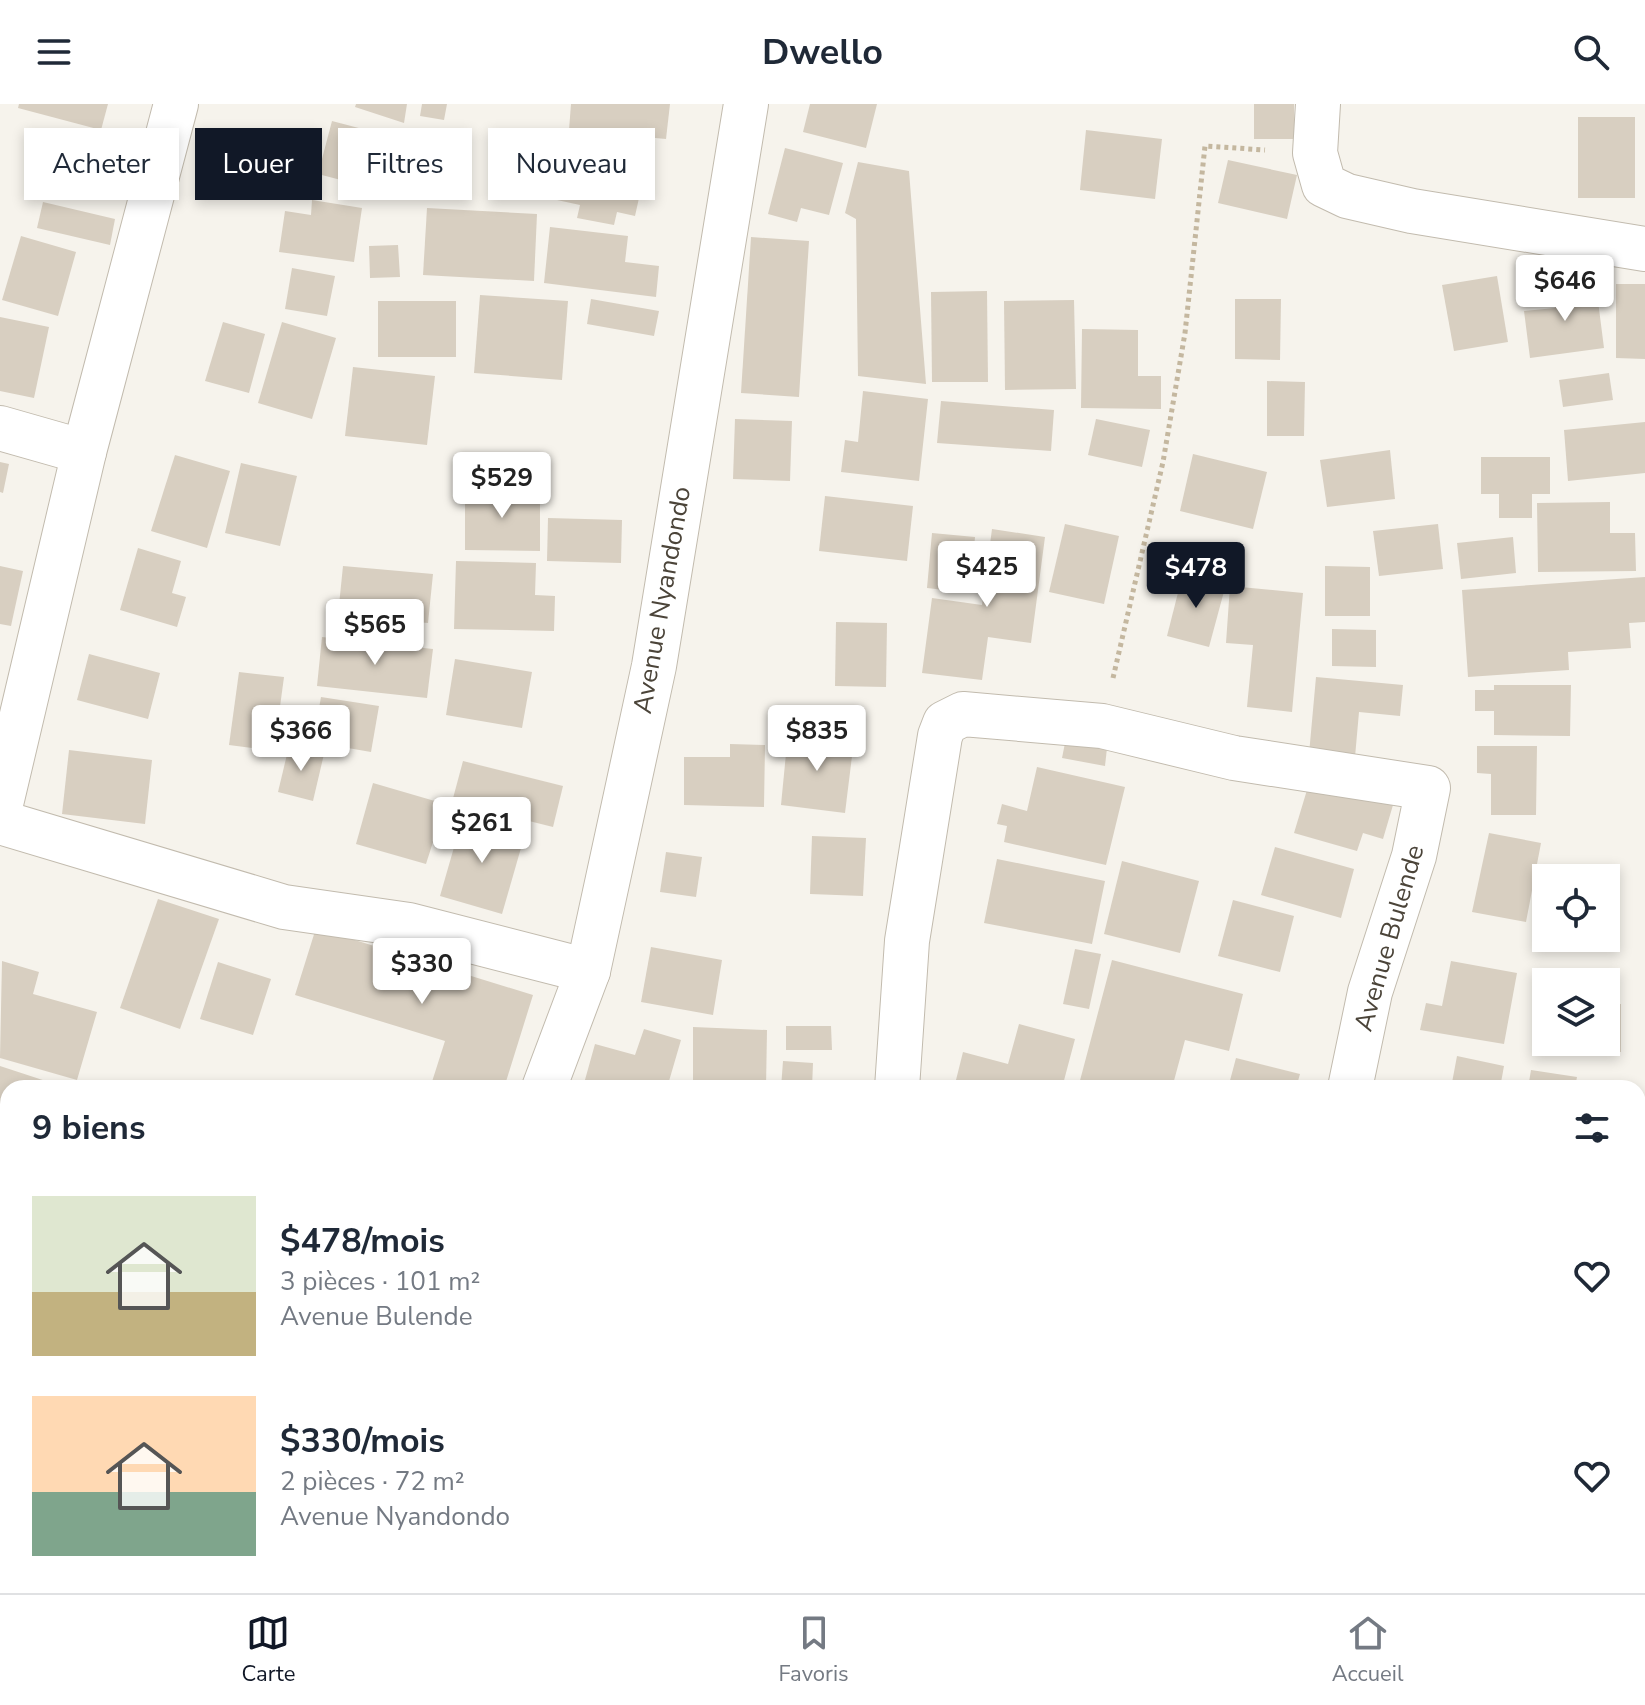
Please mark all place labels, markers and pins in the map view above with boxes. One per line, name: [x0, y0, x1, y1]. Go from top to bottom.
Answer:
pin: $646: [1518, 255, 1612, 323]
pin: $529: [455, 452, 549, 520]
pin: $425: [940, 541, 1034, 609]
pin: $478: [1149, 542, 1243, 610]
pin: $565: [328, 599, 422, 667]
pin: $366: [254, 705, 348, 773]
pin: $835: [770, 705, 864, 773]
pin: $261: [435, 797, 529, 865]
pin: $330: [375, 938, 469, 1006]

